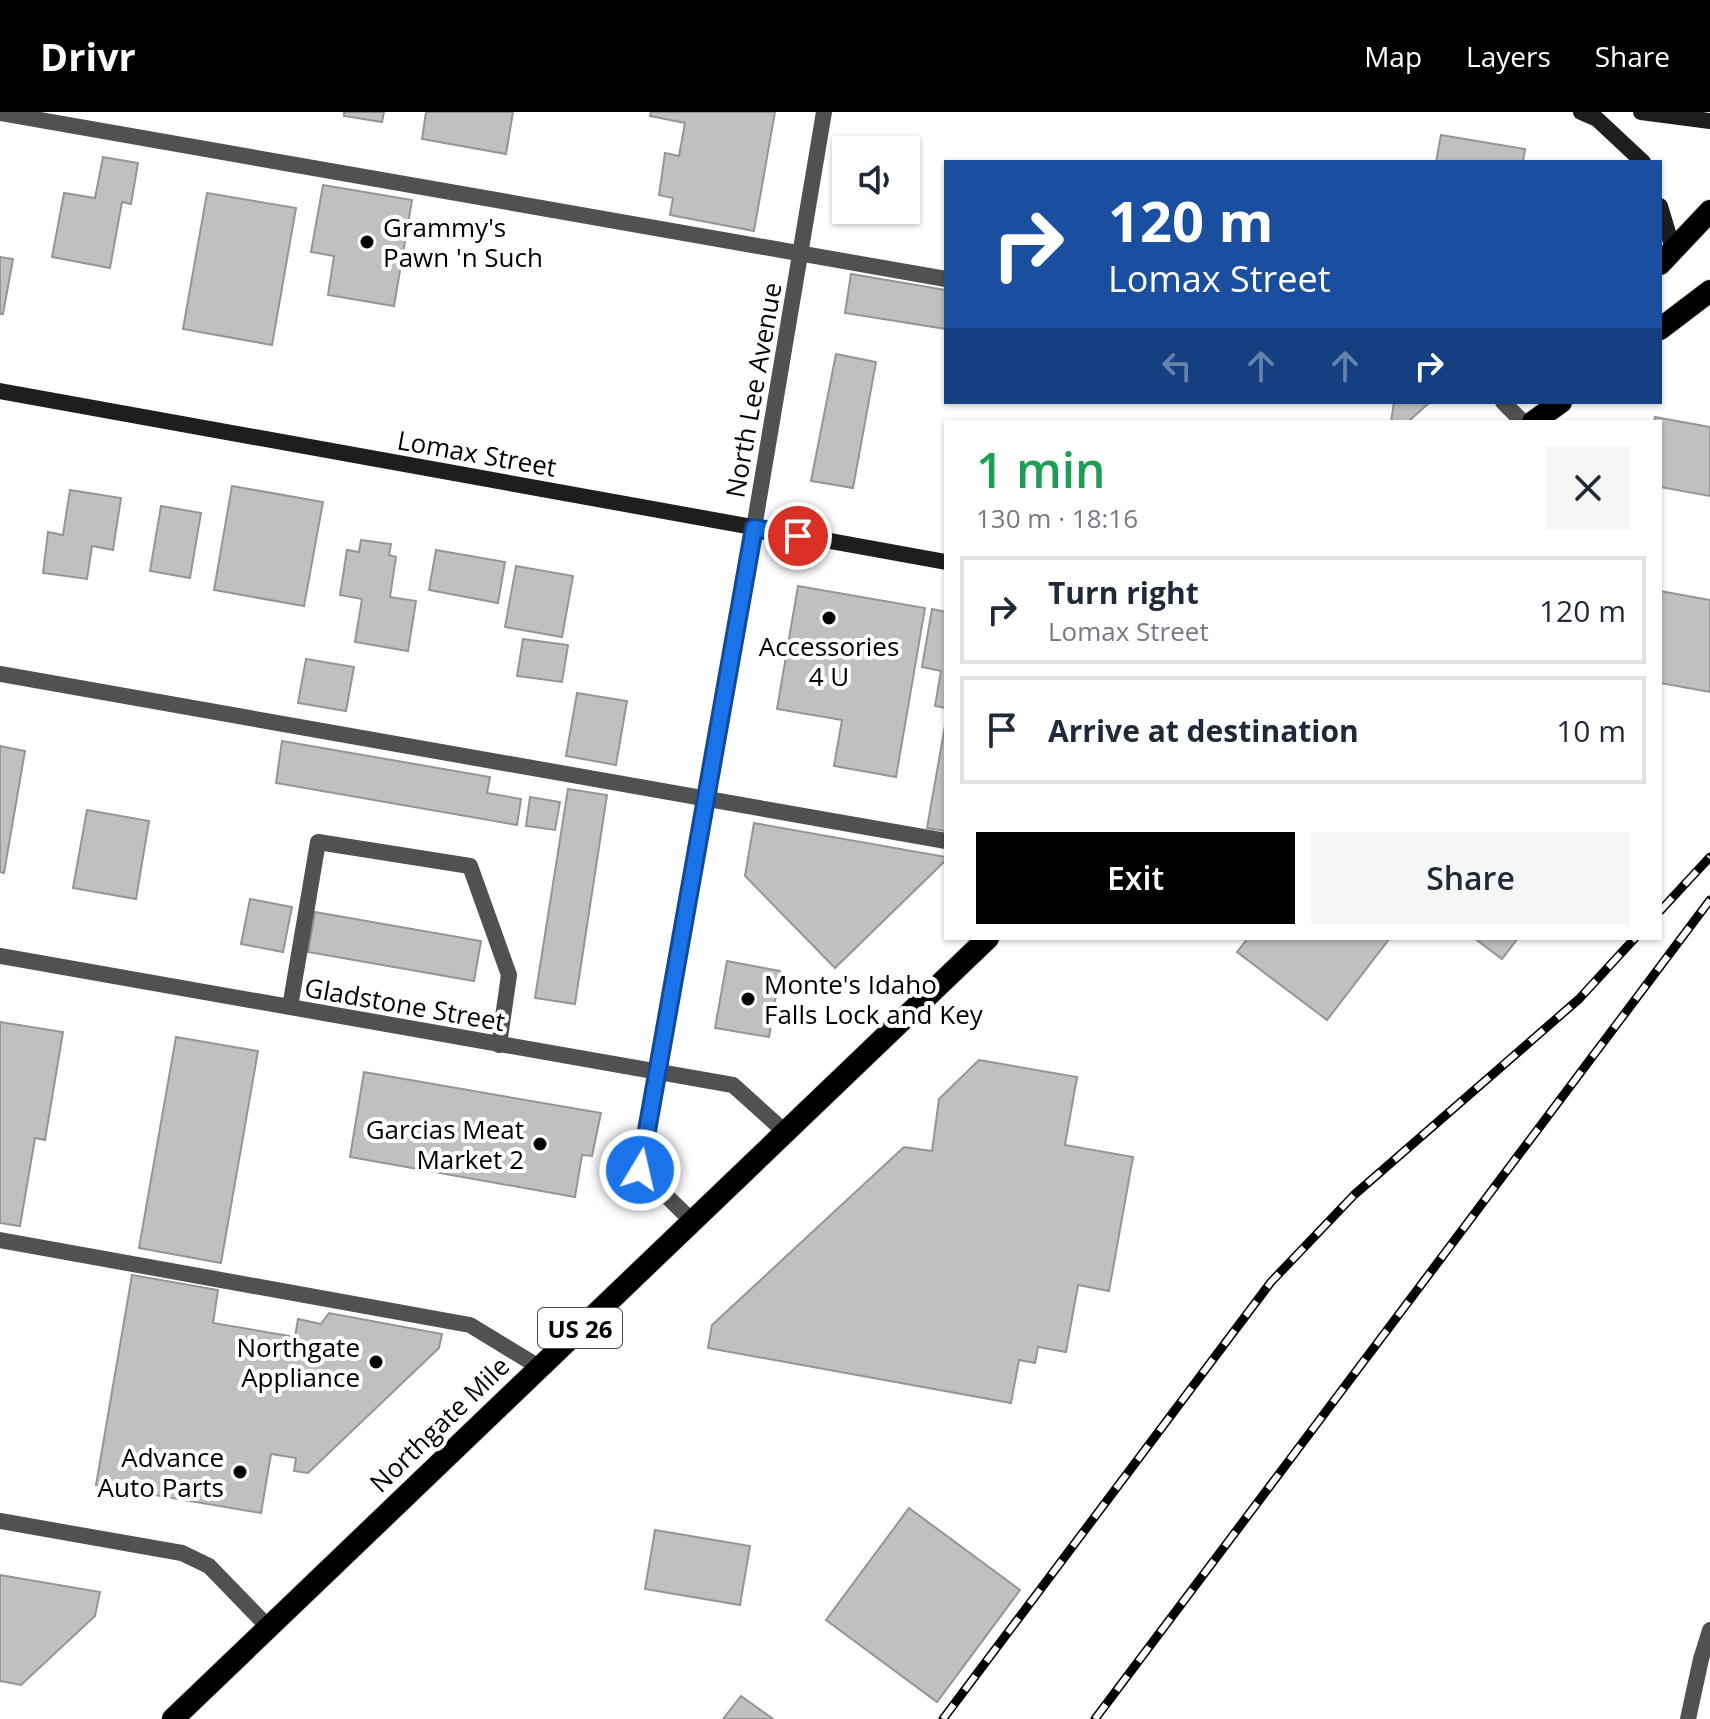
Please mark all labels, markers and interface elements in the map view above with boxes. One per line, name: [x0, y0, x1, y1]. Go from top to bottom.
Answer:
text: Drivr: [40, 30, 136, 82]
text: Map: [1364, 37, 1422, 75]
text: Layers: [1466, 37, 1551, 75]
text: Share: [1595, 37, 1670, 75]
map controls: [832, 136, 920, 224]
button: sound: [832, 136, 920, 224]
text: 120 m: [1108, 182, 1274, 258]
icon: right: [976, 192, 1080, 296]
place label: Grammy's Pawn 'n Such: [383, 209, 543, 275]
marker: Grammy's Pawn 'n Such: [358, 233, 376, 251]
text: Lomax Street: [1108, 254, 1331, 303]
street label: North Lee Avenue: [716, 280, 790, 500]
icon: left: [1155, 344, 1199, 388]
icon: ahead: [1239, 344, 1283, 388]
icon: ahead: [1323, 344, 1367, 388]
icon: right: [1407, 344, 1451, 388]
street label: Lomax Street: [395, 421, 559, 485]
text: 1 min: [976, 437, 1106, 502]
button: close: [1546, 446, 1630, 530]
text: 130 m · 18:16: [976, 500, 1138, 536]
pin: [764, 502, 832, 570]
icon: arrive: [776, 514, 820, 558]
text: Turn right: [1048, 572, 1199, 613]
icon: right: [980, 588, 1024, 632]
text: 120 m: [1539, 590, 1626, 631]
marker: Accessories 4 U: [820, 609, 838, 627]
text: Lomax Street: [1048, 613, 1209, 649]
place label: Accessories 4 U: [759, 628, 899, 694]
icon: arrive: [980, 708, 1024, 752]
text: Arrive at destination: [1048, 710, 1359, 751]
text: 10 m: [1556, 710, 1626, 751]
button: Exit: [976, 832, 1295, 924]
button: Share: [1311, 832, 1630, 924]
place label: Monte's Idaho Falls Lock and Key: [764, 966, 984, 1032]
street label: Gladstone Street: [302, 969, 508, 1039]
marker: Monte's Idaho Falls Lock and Key: [739, 990, 757, 1008]
place label: Garcias Meat Market 2: [366, 1111, 524, 1177]
position arrow: [598, 1128, 682, 1212]
marker: Garcias Meat Market 2: [531, 1135, 549, 1153]
road number: US 26: [538, 1308, 622, 1348]
place label: Northgate Appliance: [237, 1329, 360, 1395]
street label: Northgate Mile: [361, 1348, 517, 1500]
marker: Northgate Appliance: [367, 1353, 385, 1371]
place label: Advance Auto Parts: [98, 1439, 224, 1505]
marker: Advance Auto Parts: [231, 1463, 249, 1481]

